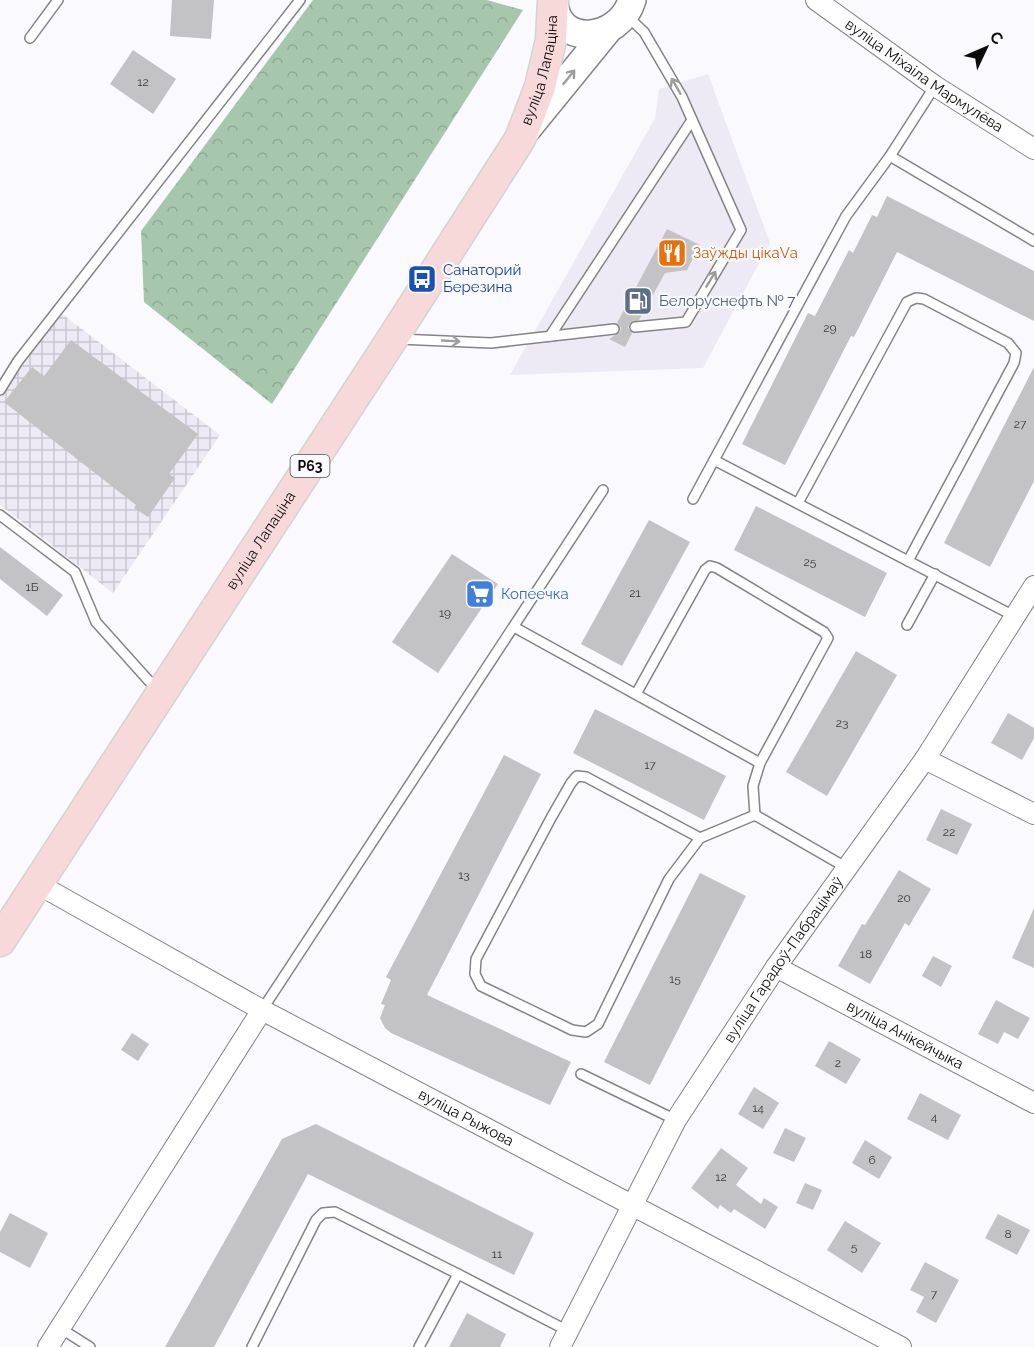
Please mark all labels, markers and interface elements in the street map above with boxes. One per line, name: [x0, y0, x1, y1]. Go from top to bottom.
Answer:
street label: вуліца Лапаціна: [517, 15, 561, 128]
street label: вуліца Міхаіла Мармулёва: [842, 15, 1006, 136]
north arrow: [956, 18, 1016, 78]
text: С: [986, 27, 1007, 48]
one-way arrow: [563, 69, 576, 85]
house number: 12: [137, 75, 149, 89]
one-way arrow: [669, 78, 681, 95]
restaurant icon: Заўжды цікаVа: [656, 237, 688, 269]
place label: Заўжды цікаVа: [693, 244, 798, 262]
place label: Санаторий Березина: [443, 261, 521, 296]
bus stop icon: Санаторий Березина: [406, 263, 438, 295]
one-way arrow: [706, 271, 718, 288]
fuel station icon: Белоруснефть № 7: [622, 285, 654, 317]
place label: Белоруснефть № 7: [659, 292, 795, 310]
house number: 29: [823, 321, 837, 335]
one-way arrow: [440, 336, 460, 347]
house number: 27: [1014, 417, 1027, 431]
road number: Р63: [290, 455, 330, 477]
street label: вуліца Лапаціна: [222, 488, 299, 593]
house number: 25: [804, 555, 817, 569]
supermarket icon: Копеечка: [464, 578, 496, 610]
house number: 1Б: [26, 580, 39, 594]
place label: Копеечка: [501, 585, 569, 603]
house number: 21: [629, 586, 641, 600]
house number: 19: [439, 606, 451, 620]
house number: 23: [836, 716, 848, 730]
house number: 17: [644, 758, 656, 772]
house number: 22: [943, 825, 955, 839]
house number: 13: [458, 868, 470, 882]
street label: вуліца Гарадоў-Пабрацімаў: [720, 873, 847, 1046]
house number: 20: [897, 891, 911, 905]
house number: 18: [860, 947, 872, 961]
house number: 15: [669, 972, 681, 986]
street label: вуліца Анікейчыка: [844, 997, 967, 1073]
house number: 2: [835, 1056, 841, 1070]
street label: вуліца Рыжова: [415, 1085, 517, 1150]
house number: 14: [752, 1101, 764, 1115]
house number: 4: [931, 1110, 938, 1124]
house number: 6: [868, 1153, 876, 1167]
house number: 12: [715, 1170, 727, 1184]
house number: 8: [1004, 1227, 1012, 1241]
house number: 5: [851, 1240, 858, 1254]
house number: 11: [492, 1247, 502, 1261]
house number: 7: [931, 1287, 938, 1301]

